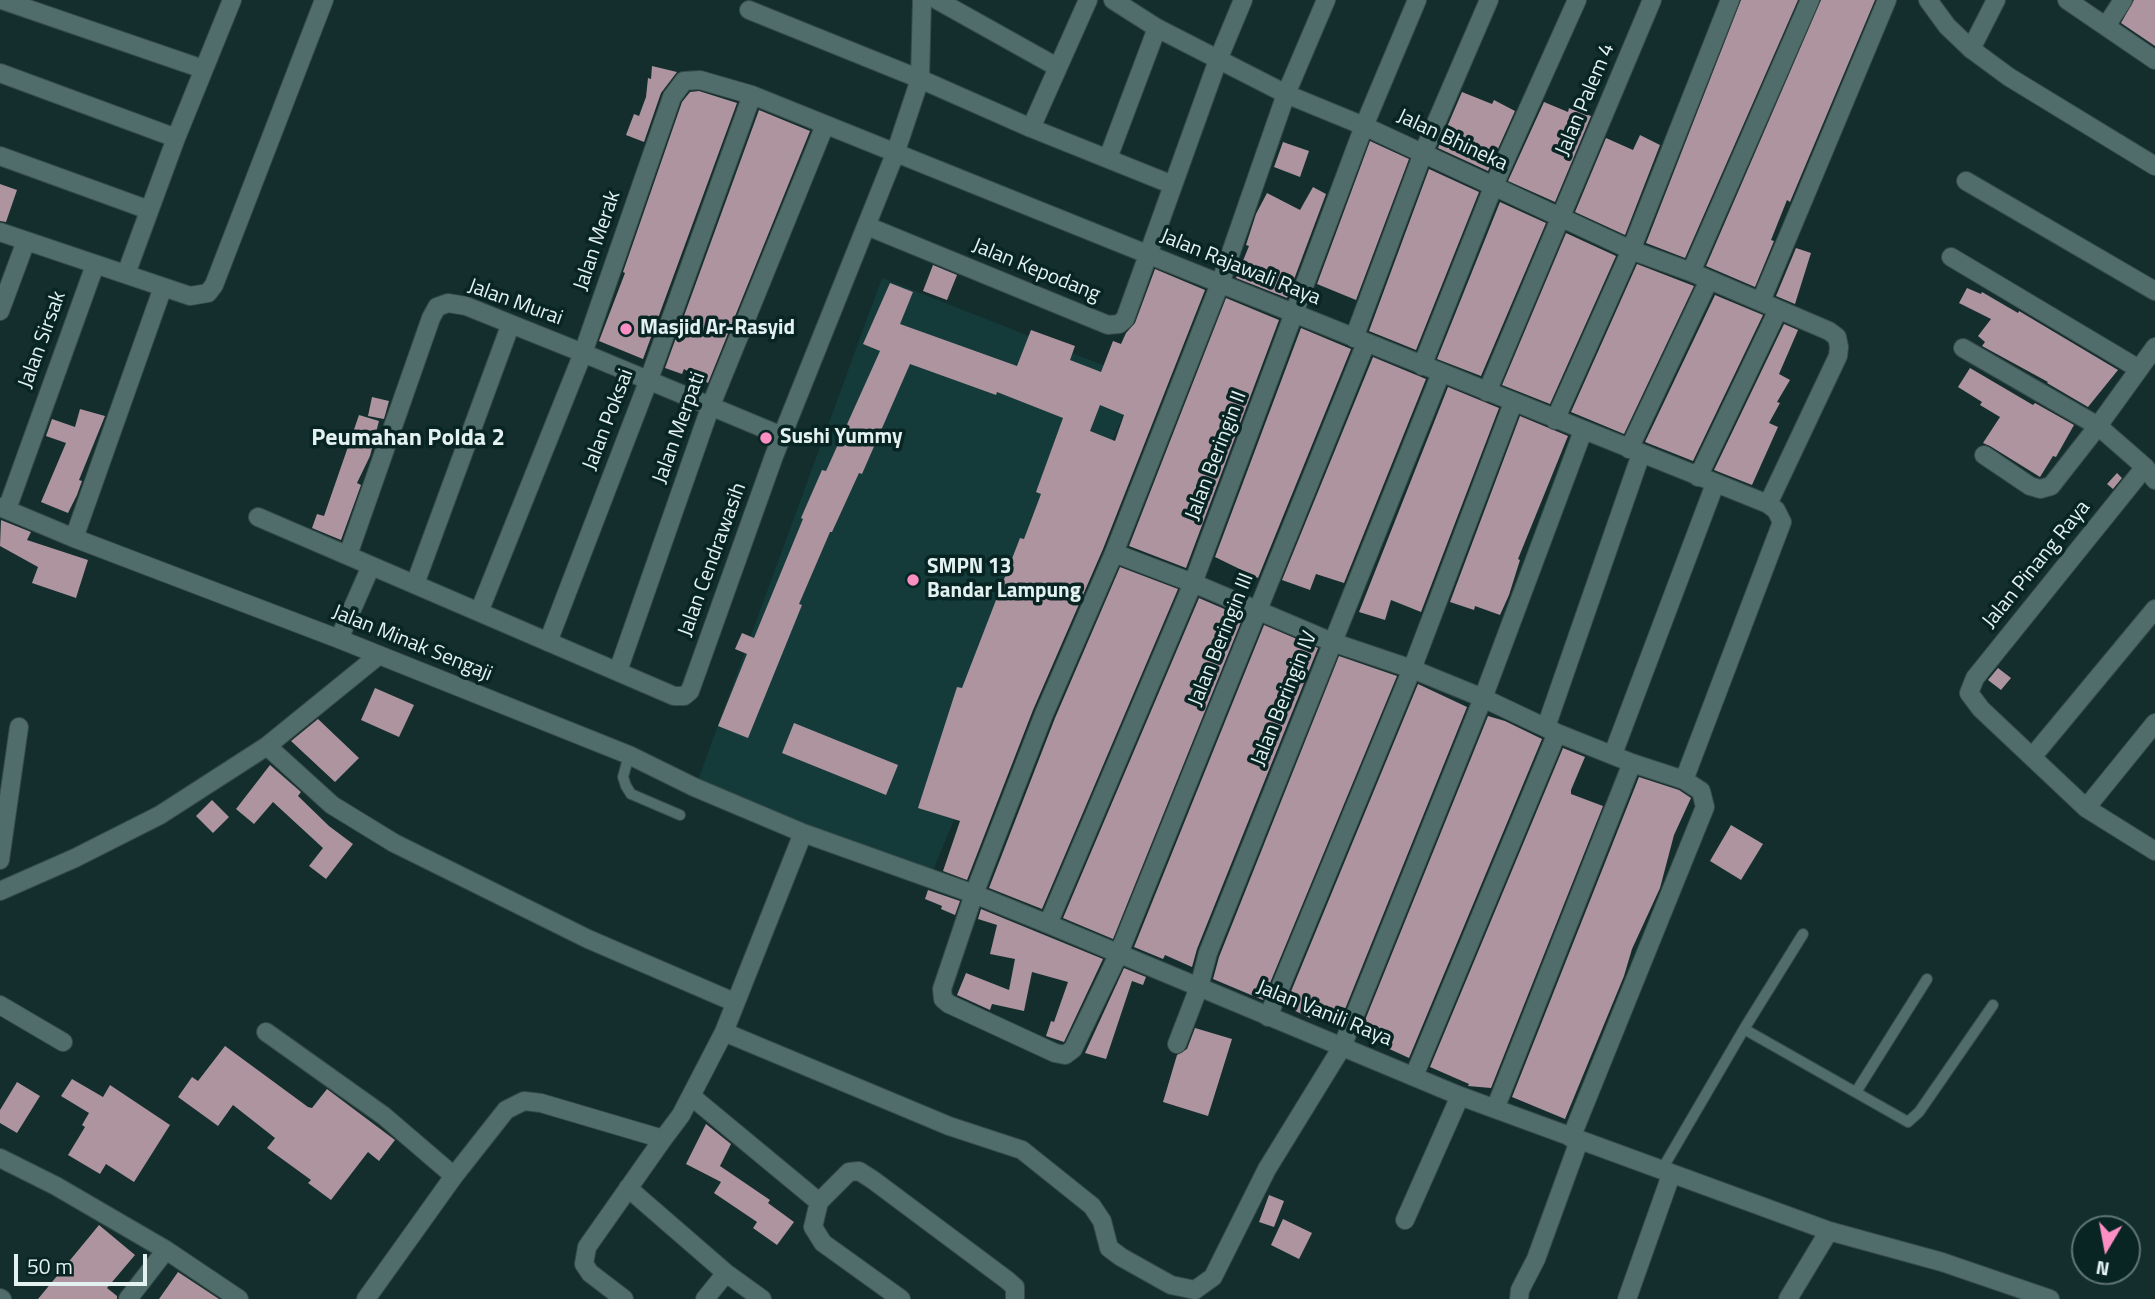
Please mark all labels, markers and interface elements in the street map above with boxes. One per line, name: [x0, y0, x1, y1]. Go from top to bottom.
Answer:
street label: Jalan Palem 4: [1551, 40, 1621, 160]
street label: Jalan Bhineka: [1393, 104, 1511, 178]
street label: Jalan Merak: [569, 188, 627, 294]
street label: Jalan Rajawali Raya: [1156, 224, 1324, 312]
street label: Jalan Kepodang: [968, 234, 1104, 308]
street label: Jalan Murai: [464, 274, 566, 332]
street label: Jalan Sirsak: [14, 288, 72, 392]
place label: Masjid Ar-Rasyid: [640, 316, 795, 342]
marker: Masjid Ar-Rasyid: [618, 321, 634, 337]
street label: Jalan Poksai: [578, 366, 640, 474]
street label: Jalan Merpati: [648, 369, 712, 487]
street label: Jalan Beringin II: [1181, 388, 1253, 524]
district label: Peumahan Polda 2: [311, 425, 505, 453]
place label: Sushi Yummy: [780, 425, 902, 451]
marker: Sushi Yummy: [758, 430, 774, 446]
street label: Jalan Cendrawasih: [673, 480, 753, 640]
street label: Jalan Pinang Raya: [1978, 496, 2096, 634]
place label: SMPN 13 Bandar Lampung: [927, 555, 1081, 605]
street label: Jalan Beringin III: [1184, 570, 1260, 710]
marker: SMPN 13 Bandar Lampung: [905, 572, 921, 588]
street label: Jalan Minak Sengaji: [328, 600, 496, 688]
street label: Jalan Beringin IV: [1246, 628, 1324, 770]
street label: Jalan Vanili Raya: [1253, 975, 1395, 1053]
north arrow: [2071, 1215, 2141, 1285]
scale bar: [18, 1240, 150, 1284]
text: 50 m: [27, 1250, 73, 1282]
text: N: [2094, 1254, 2112, 1285]

